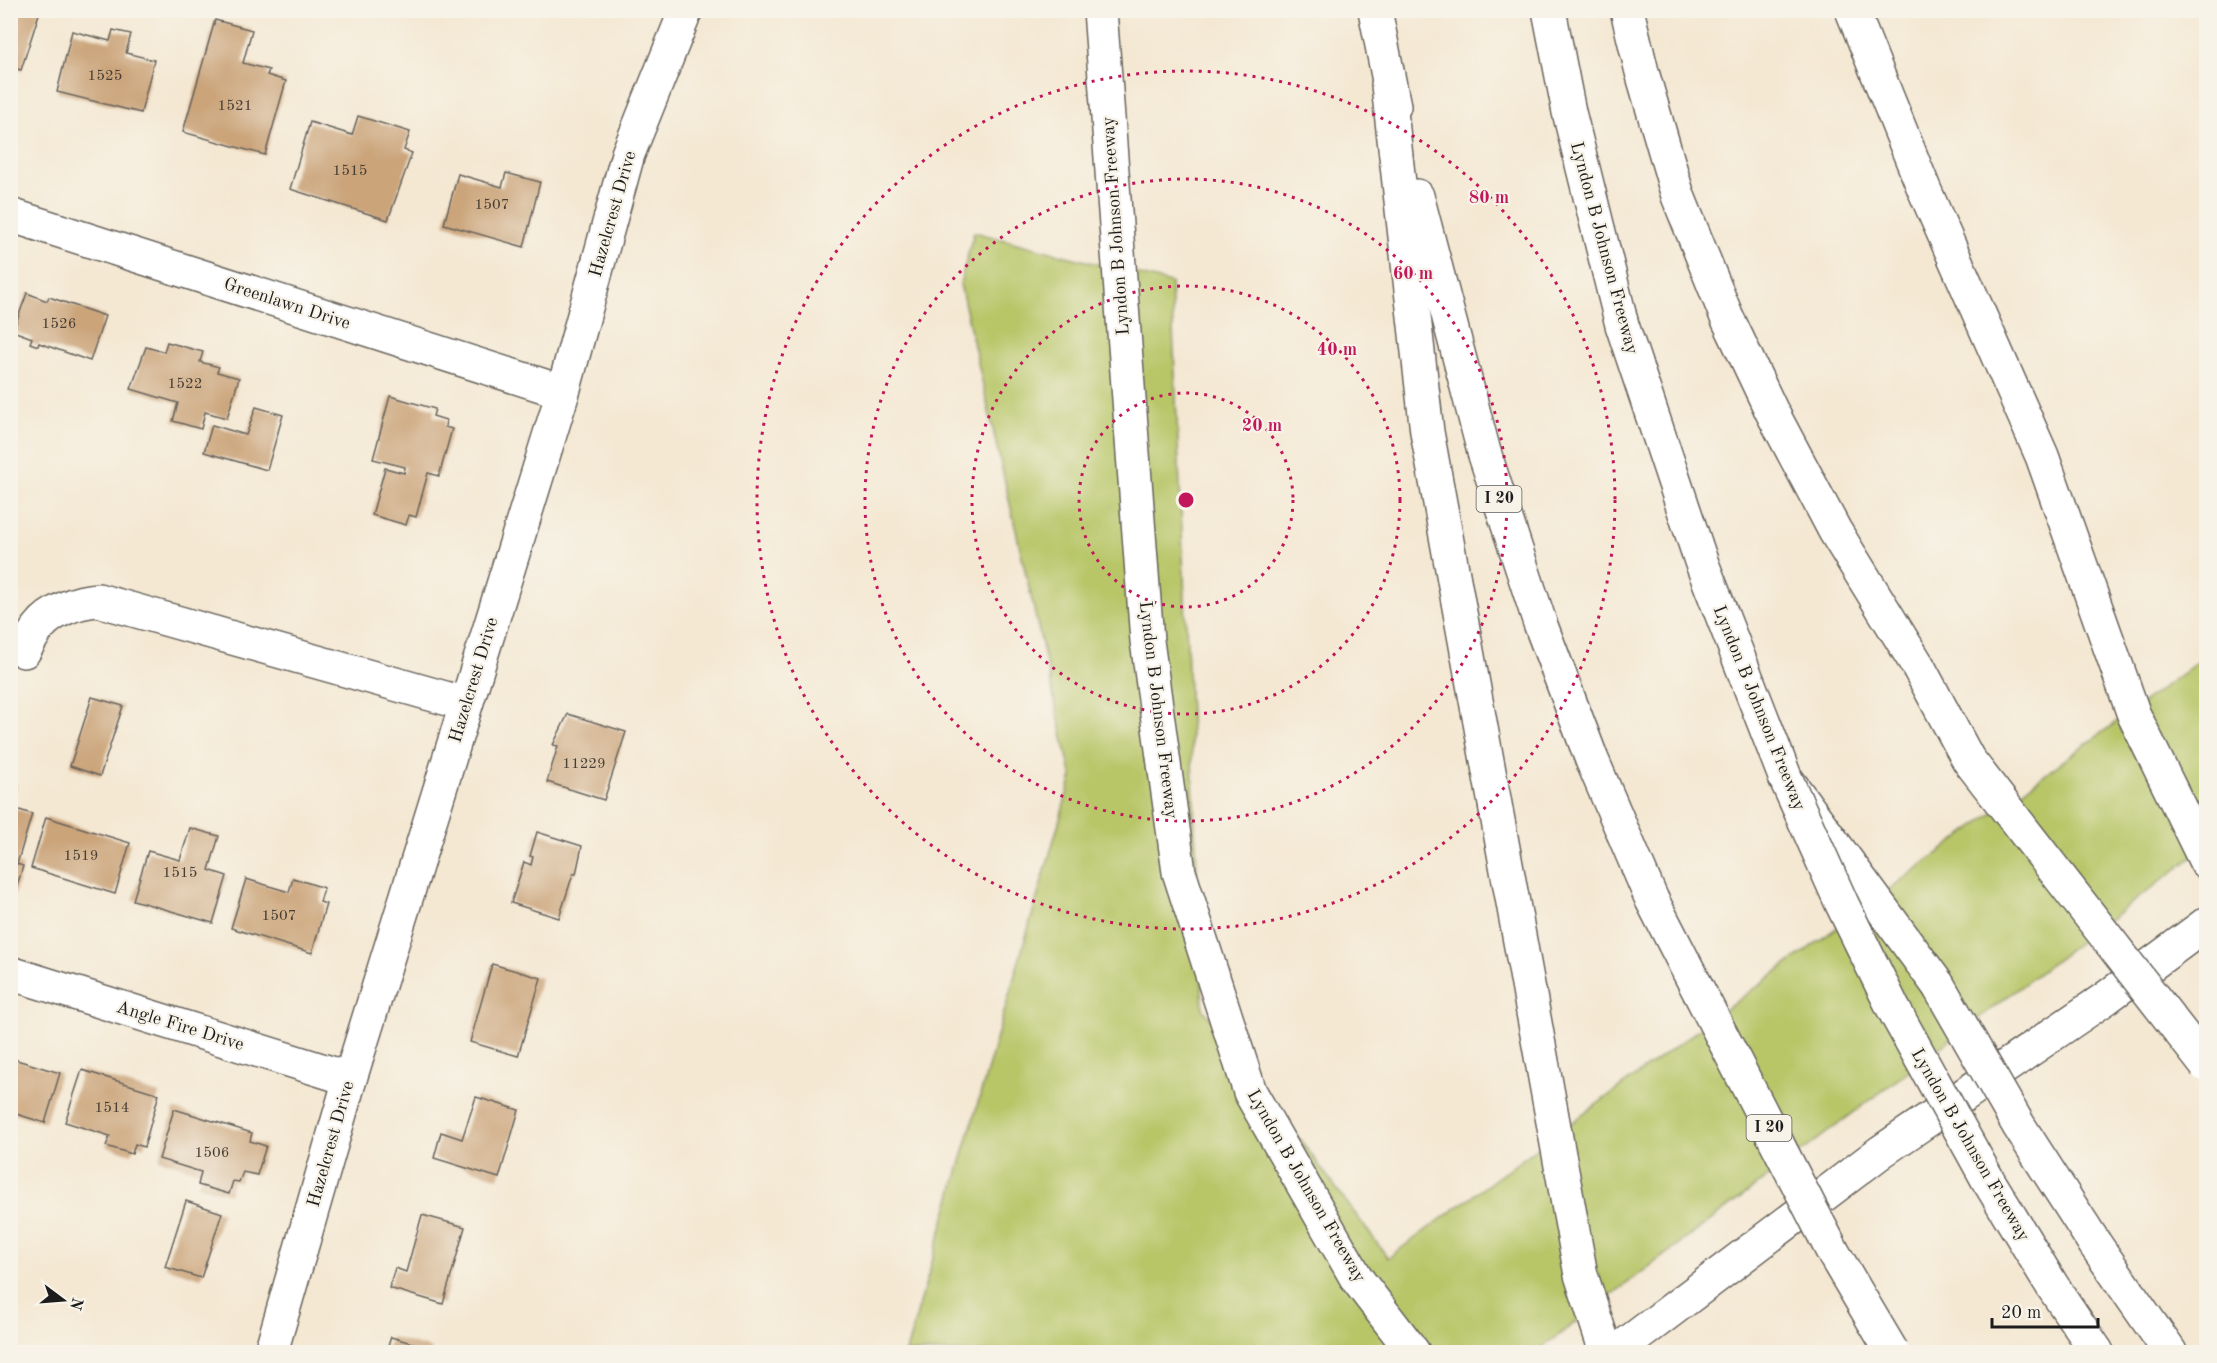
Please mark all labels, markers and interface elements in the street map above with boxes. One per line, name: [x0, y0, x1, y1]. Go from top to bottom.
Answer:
house number: 1525: [88, 69, 122, 84]
house number: 1521: [218, 99, 252, 114]
street label: Lyndon B Johnson Freeway: [1099, 116, 1133, 336]
street label: Lyndon B Johnson Freeway: [1567, 140, 1641, 357]
street label: Hazelcrest Drive: [586, 149, 640, 279]
house number: 1515: [333, 164, 367, 179]
text: 80 m: [1469, 189, 1509, 207]
house number: 1507: [475, 198, 509, 213]
text: 60 m: [1393, 265, 1433, 283]
street label: Greenlawn Drive: [221, 275, 353, 333]
house number: 1526: [42, 317, 76, 332]
text: 40 m: [1317, 341, 1357, 359]
house number: 1522: [168, 377, 202, 392]
text: 20 m: [1242, 417, 1282, 435]
road number: I 20: [1476, 486, 1522, 512]
centre of rings: [1176, 490, 1196, 510]
street label: Lyndon B Johnson Freeway: [1136, 600, 1180, 820]
street label: Lyndon B Johnson Freeway: [1710, 603, 1809, 813]
street label: Hazelcrest Drive: [446, 615, 502, 745]
house number: 11229: [562, 757, 606, 772]
house number: 1519: [64, 849, 98, 864]
house number: 1515: [163, 866, 197, 881]
house number: 1507: [262, 909, 296, 924]
street label: Angle Fire Drive: [114, 998, 246, 1054]
street label: Lyndon B Johnson Freeway: [1907, 1046, 2033, 1245]
street label: Hazelcrest Drive: [304, 1079, 358, 1209]
street label: Lyndon B Johnson Freeway: [1243, 1087, 1369, 1286]
house number: 1514: [95, 1101, 129, 1116]
road number: I 20: [1746, 1115, 1792, 1141]
house number: 1506: [195, 1146, 229, 1161]
north arrow: [33, 1270, 93, 1330]
scale bar: [1992, 1291, 2098, 1329]
text: N: [66, 1295, 85, 1312]
text: 20 m: [2001, 1304, 2041, 1322]

